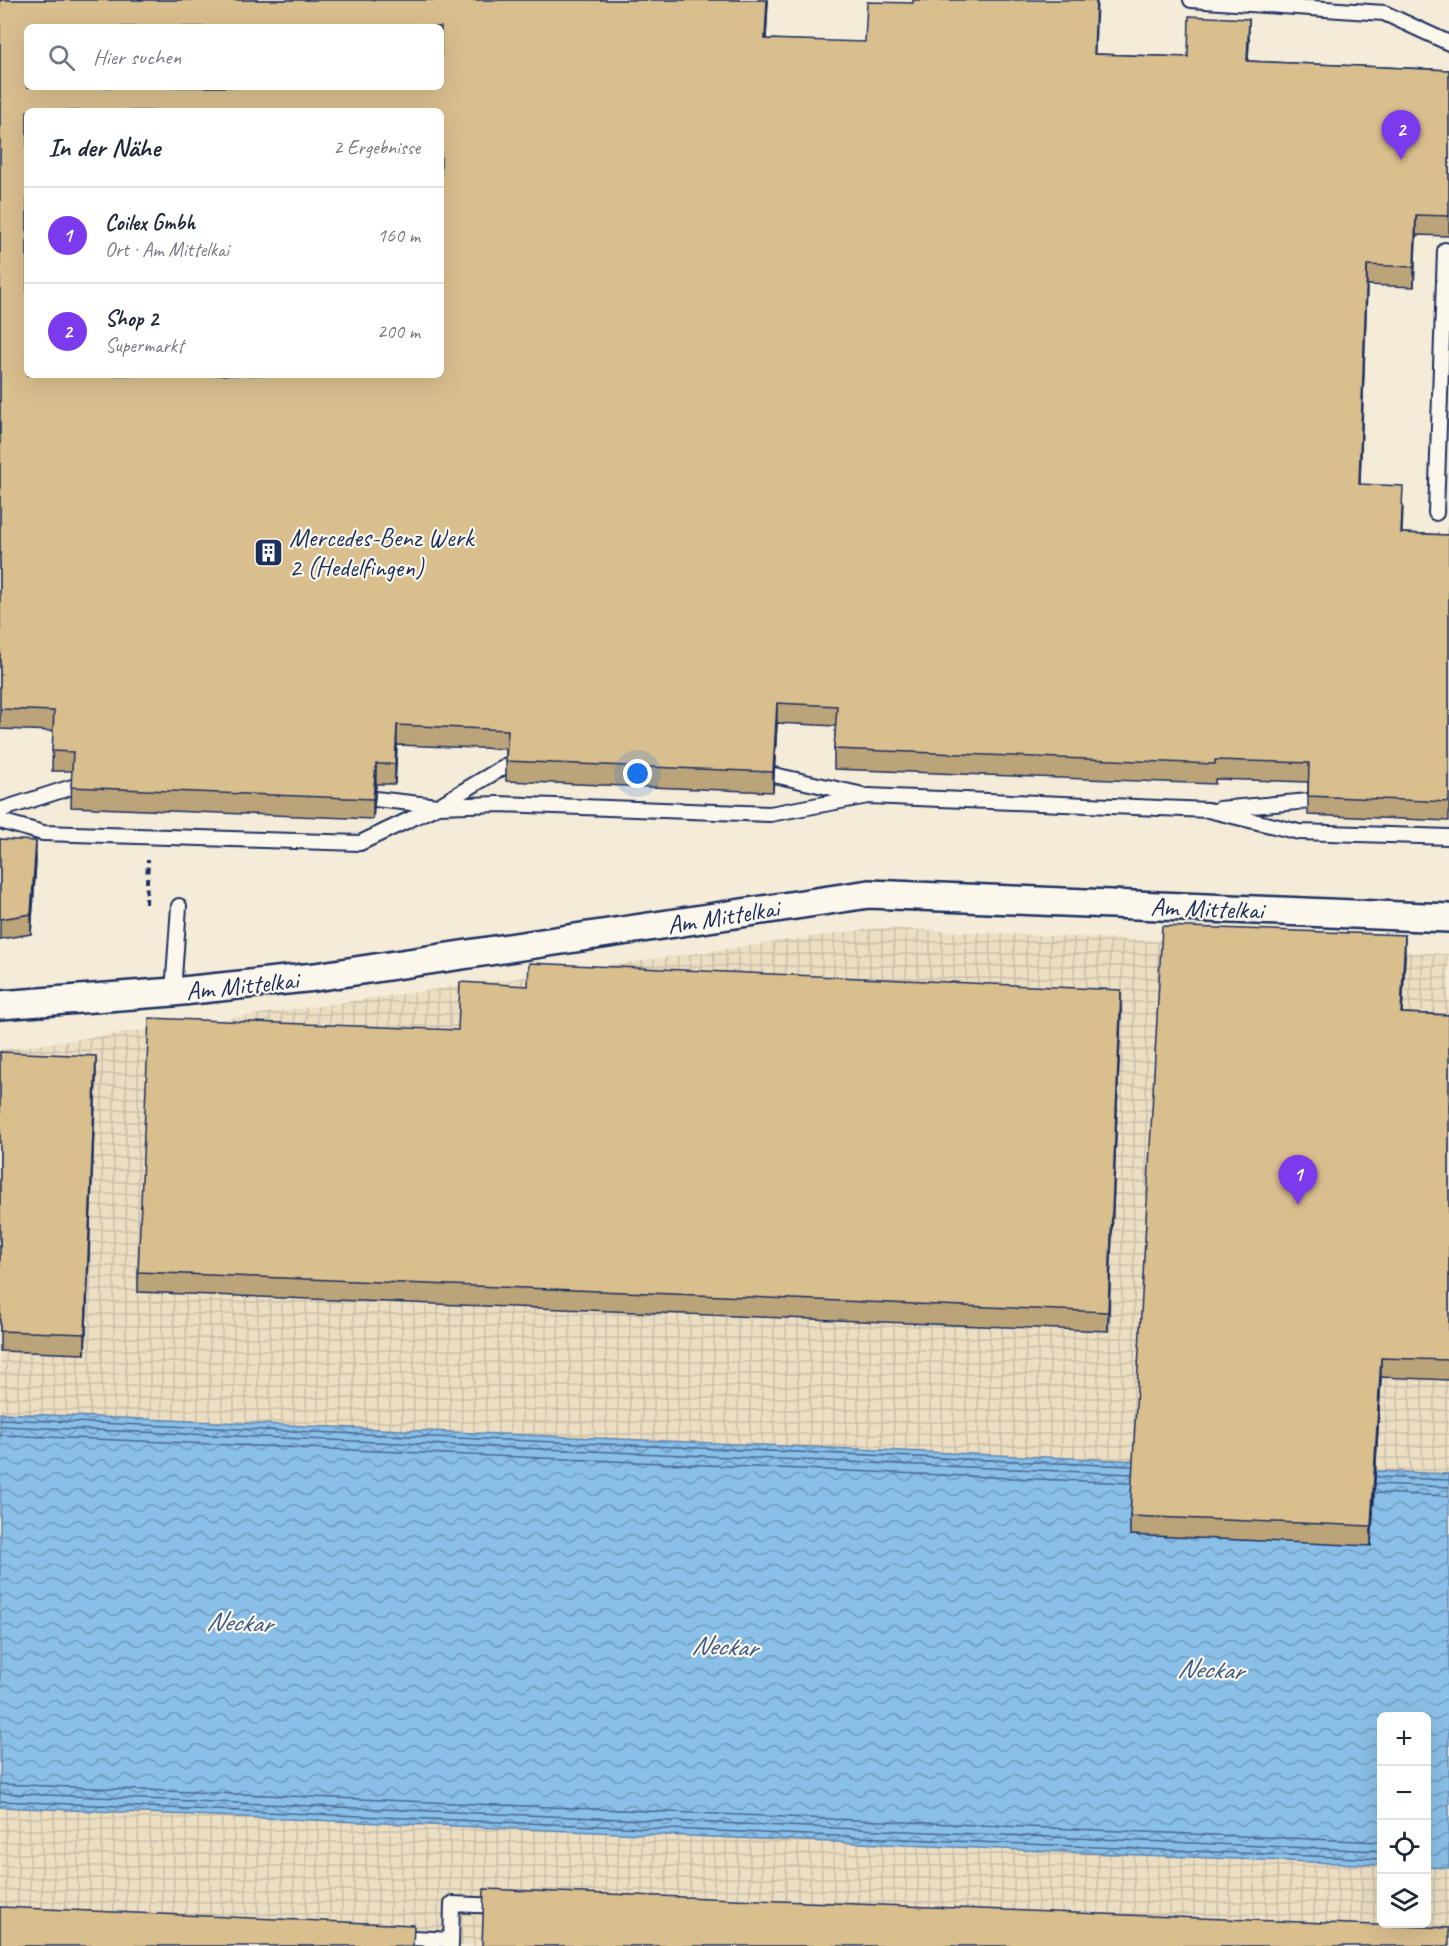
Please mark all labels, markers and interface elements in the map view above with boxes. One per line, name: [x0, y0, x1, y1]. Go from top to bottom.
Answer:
search box: [24, 24, 444, 90]
icon: search: [45, 41, 78, 74]
text: Hier suchen: [93, 43, 181, 71]
pin: 2: [1382, 110, 1420, 160]
text: In der Nähe: [48, 131, 160, 164]
text: 2 Ergebnisse: [333, 135, 420, 160]
text: Coilex Gmbh: [105, 209, 195, 237]
text: 1: [63, 223, 72, 248]
text: 160 m: [377, 223, 420, 248]
text: Ort · Am Mittelkai: [105, 237, 229, 262]
text: Shop 2: [105, 305, 158, 333]
text: 2: [63, 319, 72, 344]
text: 200 m: [377, 319, 420, 344]
text: Supermarkt: [105, 333, 184, 358]
place label: Mercedes-Benz Werk 2 (Hedelfingen): [289, 521, 476, 584]
building icon: Mercedes-Benz Werk 2 (Hedelfingen): [252, 536, 284, 568]
your location: [623, 759, 652, 788]
street label: Am Mittelkai: [1150, 890, 1267, 927]
street label: Am Mittelkai: [665, 891, 784, 942]
street label: Am Mittelkai: [184, 963, 303, 1008]
pin: 1: [1278, 1156, 1318, 1205]
water label: Neckar: [206, 1603, 277, 1641]
water label: Neckar: [691, 1627, 762, 1665]
water label: Neckar: [1177, 1650, 1248, 1688]
map controls: [1377, 1712, 1431, 1928]
button: +: [1377, 1712, 1431, 1766]
button: −: [1377, 1766, 1431, 1820]
button: locate: [1377, 1820, 1431, 1874]
button: layers: [1377, 1874, 1431, 1928]

